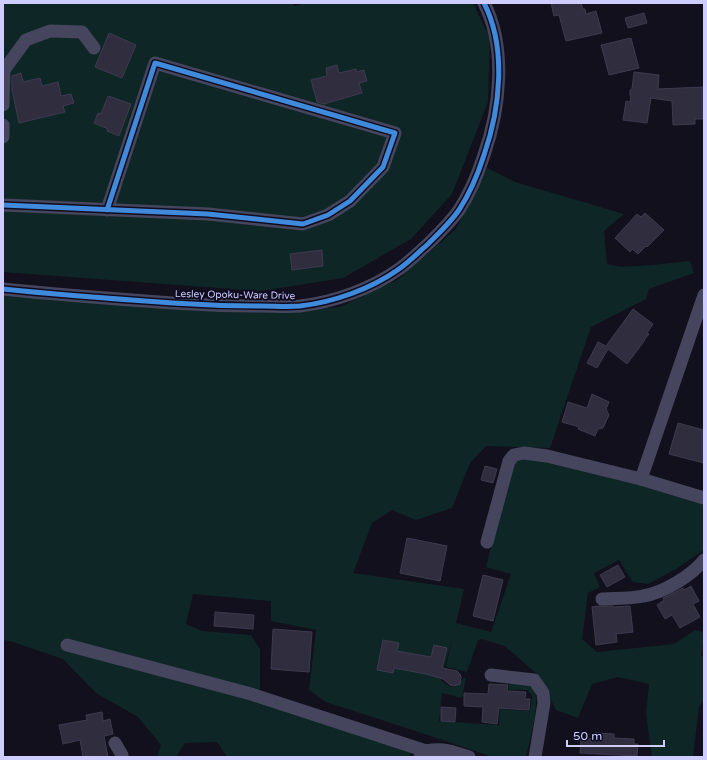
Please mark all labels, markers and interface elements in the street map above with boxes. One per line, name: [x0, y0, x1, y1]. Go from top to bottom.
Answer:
street label: Lesley Opoku-Ware Drive: [175, 288, 296, 302]
scale bar: [567, 722, 664, 748]
text: 50 m: [573, 729, 602, 743]

